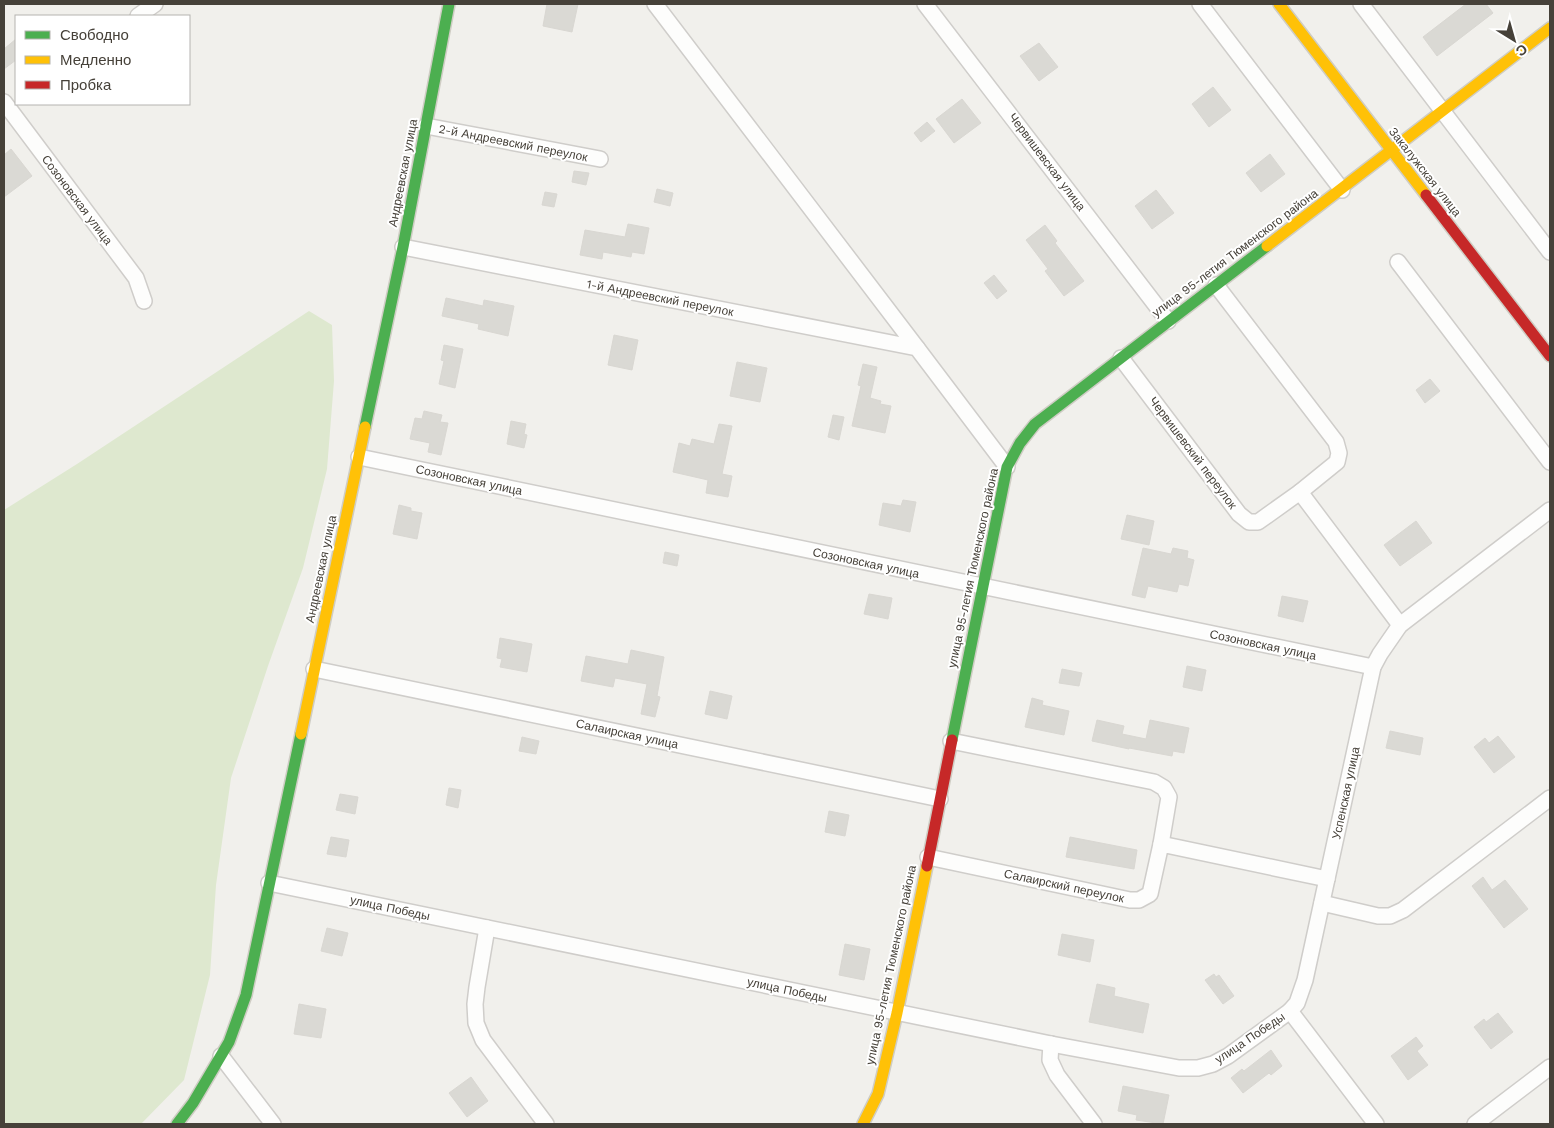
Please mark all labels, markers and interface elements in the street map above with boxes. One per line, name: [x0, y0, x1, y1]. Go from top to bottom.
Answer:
legend: [15, 15, 190, 105]
north arrow: [1489, 15, 1539, 65]
text: Свободно: [60, 26, 129, 44]
text: С: [1513, 41, 1531, 60]
text: Медленно: [60, 51, 131, 69]
text: Пробка: [60, 76, 112, 94]
street label: Червишевская улица: [1006, 110, 1089, 214]
street label: Андреевская улица: [386, 118, 420, 228]
street label: 2-й Андреевский переулок: [437, 122, 589, 164]
street label: Закалужская улица: [1386, 125, 1464, 220]
street label: Созоновская улица: [39, 152, 115, 248]
street label: улица 95-летия Тюменского района: [1149, 186, 1321, 320]
street label: 1-й Андреевский переулок: [585, 277, 735, 319]
street label: Червишевский переулок: [1146, 394, 1240, 512]
street label: Созоновская улица: [414, 462, 524, 498]
street label: улица 95-летия Тюменского района: [945, 467, 1001, 669]
street label: Андреевская улица: [303, 514, 339, 624]
street label: Созоновская улица: [811, 545, 921, 581]
street label: Созоновская улица: [1208, 627, 1318, 663]
street label: Салаирская улица: [575, 716, 680, 752]
street label: Успенская улица: [1329, 745, 1363, 841]
street label: улица 95-летия Тюменского района: [863, 864, 919, 1066]
street label: Салаирский переулок: [1003, 866, 1126, 906]
street label: улица Победы: [349, 893, 431, 923]
street label: улица Победы: [746, 975, 828, 1005]
street label: улица Победы: [1212, 1010, 1288, 1066]

